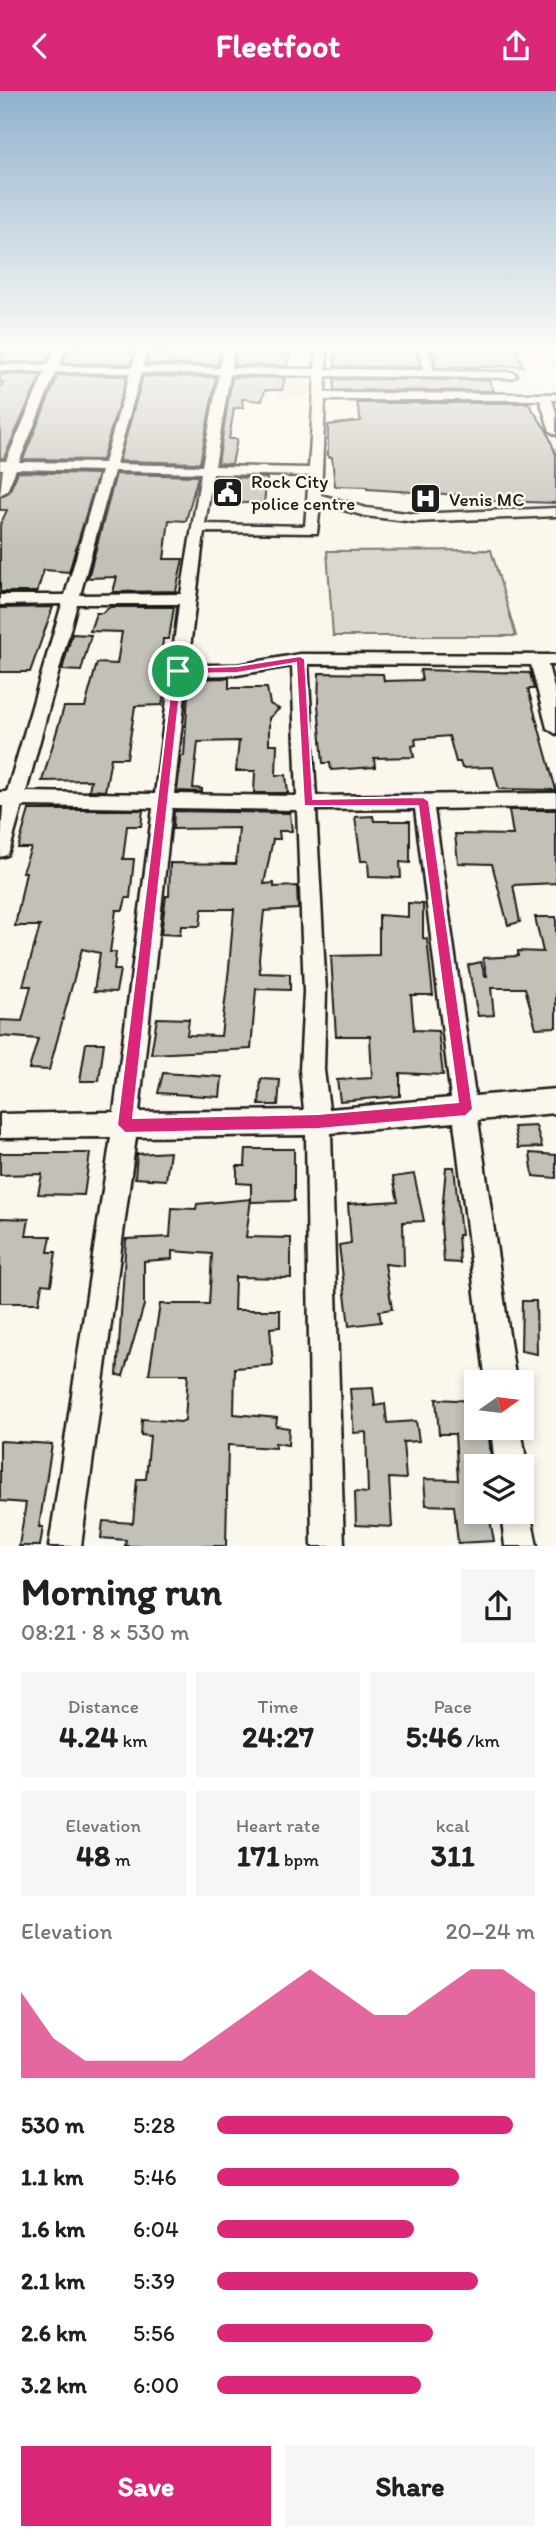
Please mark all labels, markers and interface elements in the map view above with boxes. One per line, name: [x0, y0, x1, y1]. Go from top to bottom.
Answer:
icon: back: [21, 27, 59, 65]
text: Fleetfoot: [216, 27, 340, 65]
icon: share: [497, 27, 535, 65]
place label: Rock City police centre: [251, 470, 355, 515]
public building icon: Rock City police centre: [211, 475, 245, 509]
hospital icon: Venis MC: [409, 482, 443, 516]
place label: Venis MC: [449, 488, 524, 511]
pin: [148, 641, 208, 701]
icon: arrive: [159, 652, 197, 690]
north arrow: [464, 1370, 534, 1440]
map controls: [464, 1370, 534, 1524]
button: layers: [464, 1454, 534, 1524]
text: Morning run: [21, 1569, 222, 1615]
button: share: [461, 1569, 535, 1643]
text: 08:21 · 8 × 530 m: [21, 1618, 190, 1646]
text: Distance: [68, 1695, 139, 1718]
text: Time: [258, 1695, 298, 1718]
text: Pace: [434, 1695, 472, 1718]
text: 4.24: [59, 1718, 118, 1755]
text: 24:27: [242, 1718, 314, 1755]
text: 5:46: [405, 1718, 462, 1755]
text: km: [118, 1729, 148, 1752]
text: /km: [462, 1729, 500, 1752]
text: Elevation: [66, 1814, 141, 1837]
text: Heart rate: [236, 1814, 320, 1837]
text: kcal: [436, 1814, 470, 1837]
text: 48: [76, 1837, 110, 1874]
text: 171: [237, 1837, 280, 1874]
text: 311: [431, 1837, 475, 1874]
text: m: [110, 1848, 131, 1871]
text: bpm: [280, 1848, 319, 1871]
text: Elevation: [21, 1917, 112, 1945]
text: 20–24 m: [445, 1917, 535, 1945]
text: 530 m: [21, 2111, 84, 2139]
text: 5:28: [133, 2111, 175, 2139]
text: 1.1 km: [21, 2163, 84, 2191]
text: 5:46: [133, 2163, 177, 2191]
text: 1.6 km: [21, 2215, 85, 2243]
text: 6:04: [133, 2215, 179, 2243]
text: 2.1 km: [21, 2267, 85, 2295]
text: 5:39: [133, 2267, 175, 2295]
text: 2.6 km: [21, 2319, 87, 2347]
text: 5:56: [133, 2319, 175, 2347]
text: 3.2 km: [21, 2371, 87, 2399]
text: 6:00: [133, 2371, 179, 2399]
button: Save: [21, 2446, 271, 2526]
button: Share: [285, 2446, 535, 2526]

